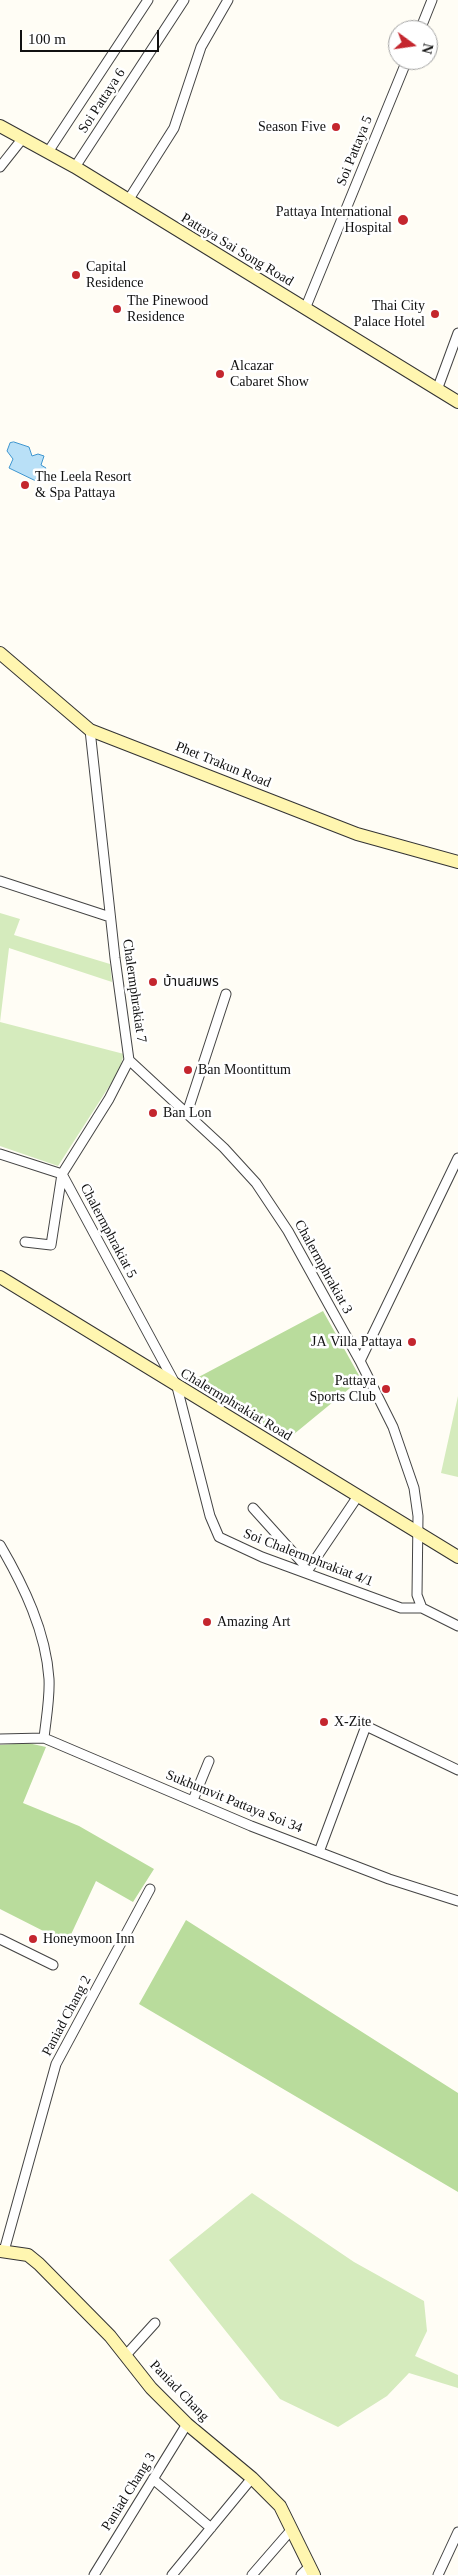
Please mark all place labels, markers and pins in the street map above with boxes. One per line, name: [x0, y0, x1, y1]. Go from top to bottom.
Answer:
place label: Season Five: [258, 119, 326, 135]
marker: Season Five: [330, 121, 342, 133]
place label: Pattaya International Hospital: [276, 204, 392, 236]
marker: Pattaya International Hospital: [396, 213, 410, 227]
place label: Capital Residence: [86, 259, 144, 292]
marker: Capital Residence: [70, 269, 82, 281]
place label: The Pinewood Residence: [127, 293, 208, 326]
place label: Thai City Palace Hotel: [354, 298, 425, 331]
marker: The Pinewood Residence: [111, 303, 123, 315]
marker: Thai City Palace Hotel: [429, 308, 441, 320]
place label: Alcazar Cabaret Show: [230, 358, 309, 391]
marker: Alcazar Cabaret Show: [214, 368, 226, 380]
place label: The Leela Resort & Spa Pattaya: [35, 469, 131, 502]
marker: The Leela Resort & Spa Pattaya: [19, 479, 31, 491]
place label: บ้านสมพร: [163, 974, 219, 990]
marker: บ้านสมพร: [147, 976, 159, 988]
place label: Ban Moontittum: [198, 1062, 291, 1078]
marker: Ban Moontittum: [182, 1064, 194, 1076]
place label: Ban Lon: [163, 1105, 212, 1121]
marker: Ban Lon: [147, 1107, 159, 1119]
place label: JA Villa Pattaya: [311, 1334, 402, 1350]
marker: JA Villa Pattaya: [406, 1336, 418, 1348]
place label: Pattaya Sports Club: [309, 1373, 376, 1405]
marker: Pattaya Sports Club: [380, 1383, 392, 1395]
place label: Amazing Art: [217, 1614, 290, 1630]
marker: Amazing Art: [201, 1616, 213, 1628]
place label: X-Zite: [334, 1714, 371, 1730]
marker: X-Zite: [318, 1716, 330, 1728]
place label: Honeymoon Inn: [43, 1931, 134, 1947]
marker: Honeymoon Inn: [27, 1933, 39, 1945]

